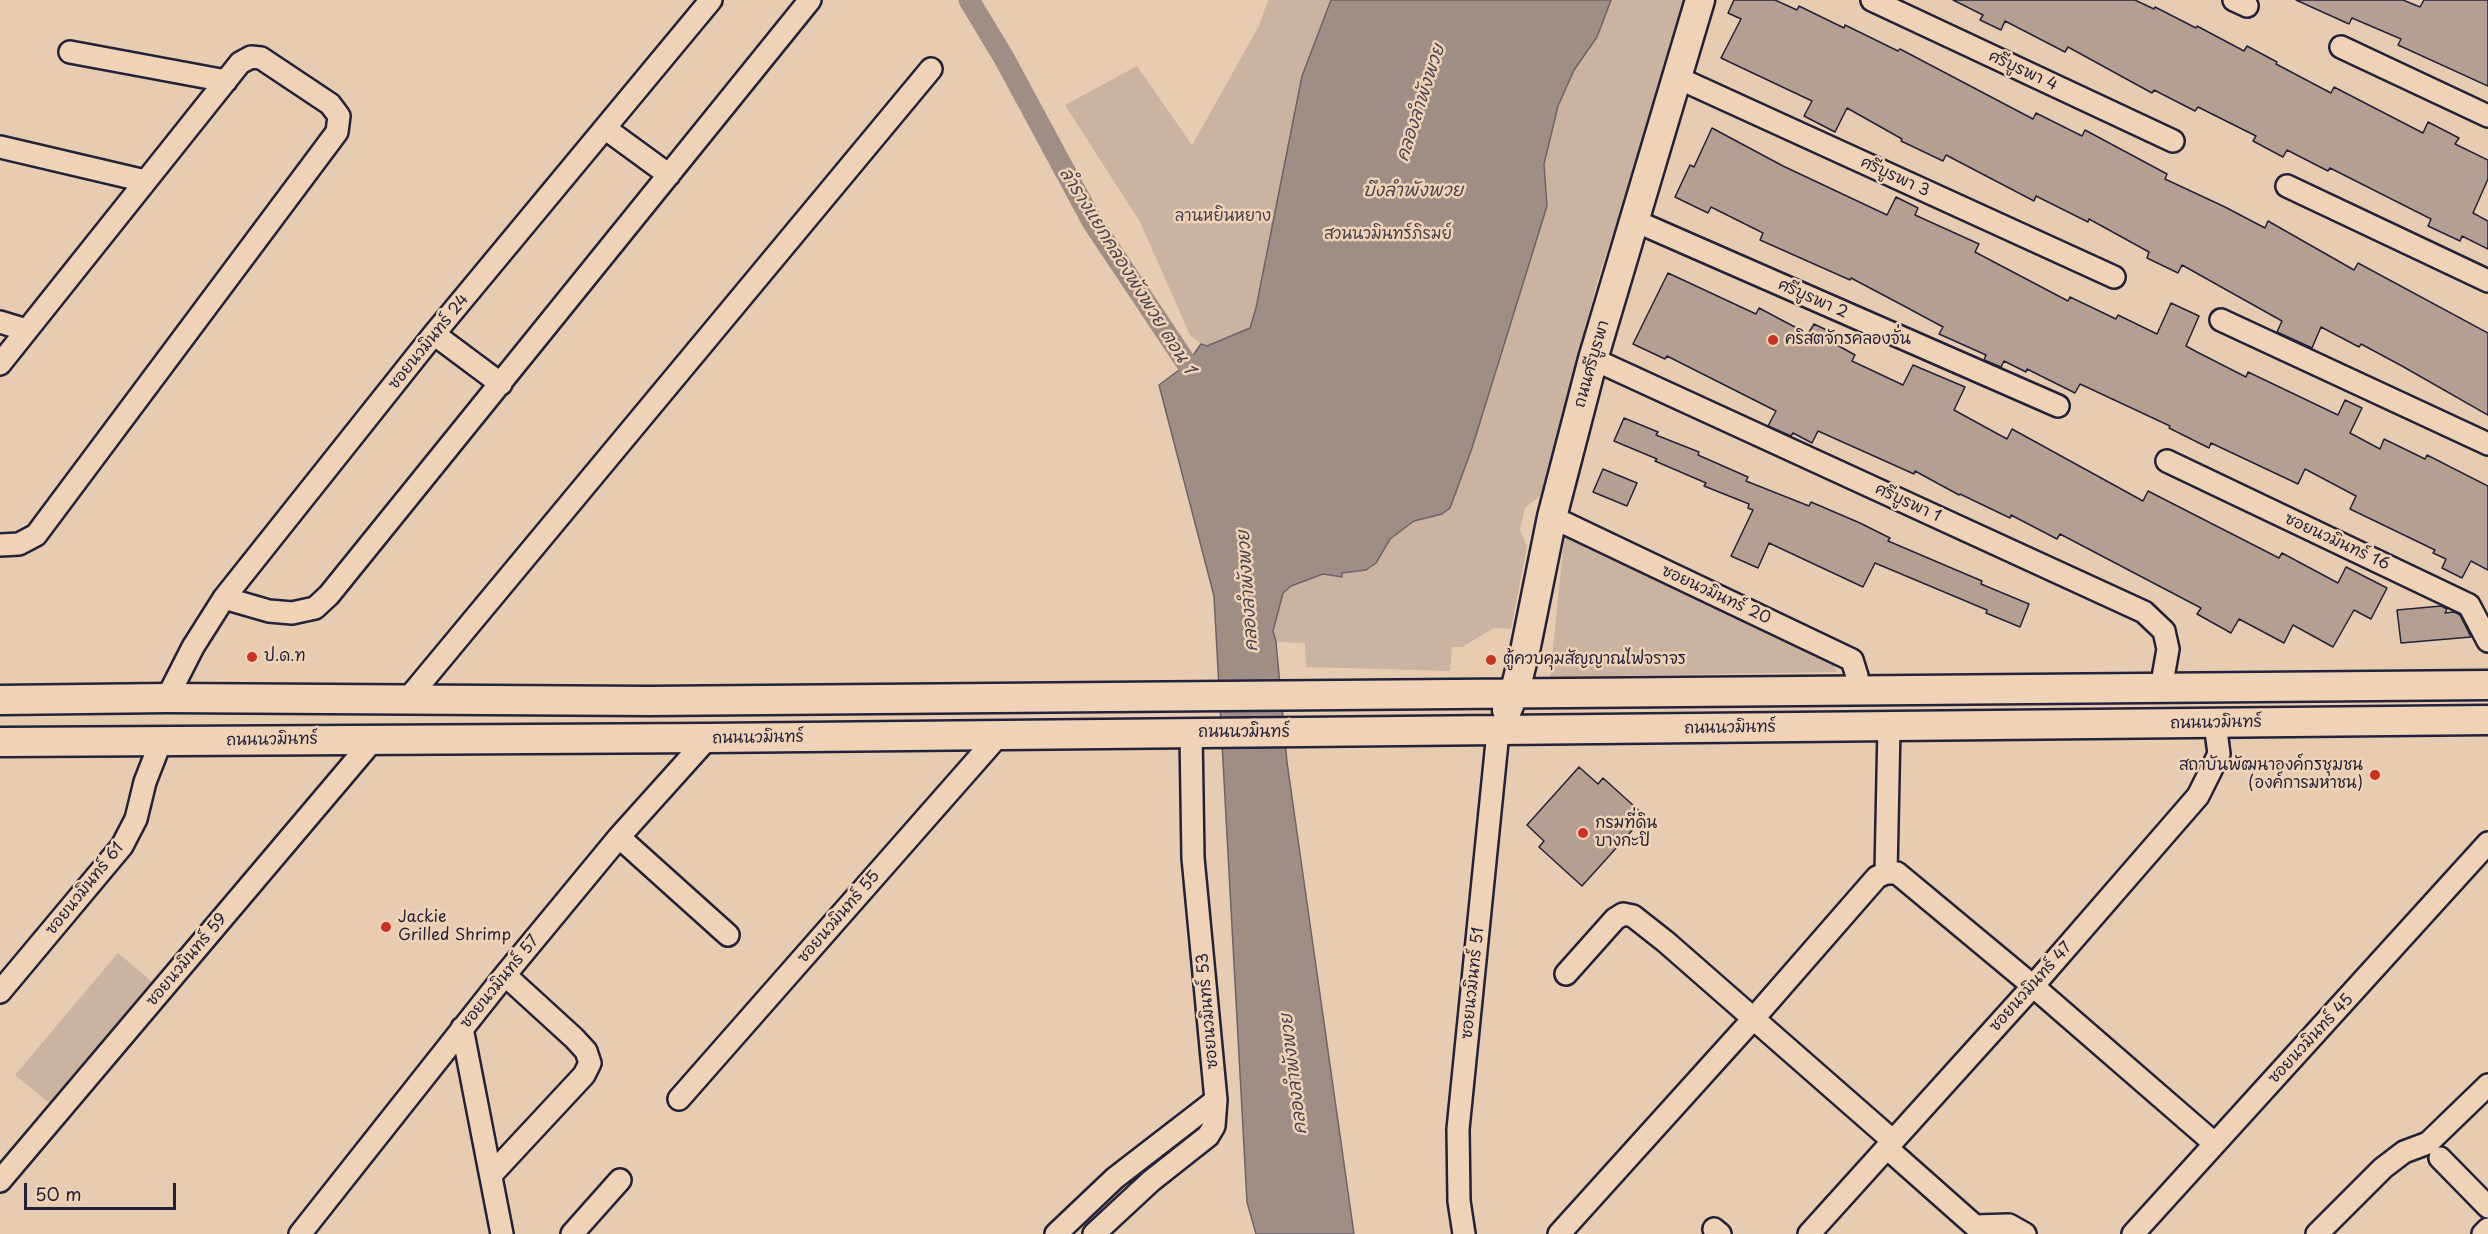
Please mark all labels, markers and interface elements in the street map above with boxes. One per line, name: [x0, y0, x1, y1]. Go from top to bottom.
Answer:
water label: คลองลำพังพวย: [1392, 42, 1450, 164]
street label: ศรีบูรพา 4: [1986, 47, 2060, 95]
street label: ศรีบูรพา 3: [1858, 153, 1932, 201]
water label: ลำรางแยกคลองพังพวย ตอน 1: [1054, 164, 1200, 378]
water label: บึงลำพังพวย: [1363, 180, 1463, 202]
park label: ลานหยินหยาง: [1175, 207, 1271, 227]
park label: สวนนวมินทร์ภิรมย์: [1324, 225, 1452, 245]
street label: ศรีบูรพา 2: [1775, 275, 1851, 323]
street label: ซอยนวมินทร์ 24: [385, 291, 473, 393]
street label: ถนนศรีบูรพา: [1570, 318, 1614, 410]
place label: คริสตจักรคลองจั่น: [1785, 330, 1911, 350]
marker: คริสตจักรคลองจั่น: [1766, 333, 1780, 347]
street label: ศรีบูรพา 1: [1872, 479, 1944, 527]
street label: ซอยนวมินทร์ 16: [2281, 509, 2393, 575]
water label: คลองลำพังพวย: [1233, 530, 1263, 652]
street label: ซอยนวมินทร์ 20: [1658, 561, 1774, 629]
place label: ป.ด.ท: [264, 647, 306, 667]
marker: ป.ด.ท: [245, 650, 259, 664]
place label: ตู้ควบคุมสัญญาณไฟจราจร: [1503, 650, 1686, 670]
marker: ตู้ควบคุมสัญญาณไฟจราจร: [1484, 653, 1498, 667]
street label: ถนนนวมินทร์: [2170, 713, 2262, 733]
street label: ถนนนวมินทร์: [1684, 718, 1776, 738]
street label: ถนนนวมินทร์: [1198, 723, 1290, 743]
street label: ถนนนวมินทร์: [712, 728, 804, 748]
street label: ถนนนวมินทร์: [226, 730, 318, 750]
place label: สถาบันพัฒนาองค์กรชุมชน (องค์การมหาชน): [2179, 756, 2363, 794]
marker: สถาบันพัฒนาองค์กรชุมชน (องค์การมหาชน): [2368, 768, 2382, 782]
place label: กรมที่ดิน บางกะปิ: [1595, 814, 1657, 852]
marker: กรมที่ดิน บางกะปิ: [1576, 826, 1590, 840]
street label: ซอยนวมินทร์ 61: [42, 839, 128, 939]
street label: ซอยนวมินทร์ 55: [794, 867, 884, 967]
place label: Jackie Grilled Shrimp: [398, 908, 511, 946]
street label: ซอยนวมินทร์ 59: [143, 910, 231, 1010]
marker: Jackie Grilled Shrimp: [379, 920, 393, 934]
street label: ซอยนวมินทร์ 51: [1458, 926, 1488, 1040]
street label: ซอยนวมินทร์ 57: [456, 931, 544, 1033]
street label: ซอยนวมินทร์ 47: [1986, 938, 2076, 1036]
street label: ซอยนวมินทร์ 53: [1193, 952, 1223, 1070]
street label: ซอยนวมินทร์ 45: [2264, 990, 2358, 1088]
water label: คลองลำพังพวย: [1276, 1012, 1312, 1136]
scale bar: [27, 1171, 178, 1209]
text: 50 m: [35, 1180, 82, 1207]

